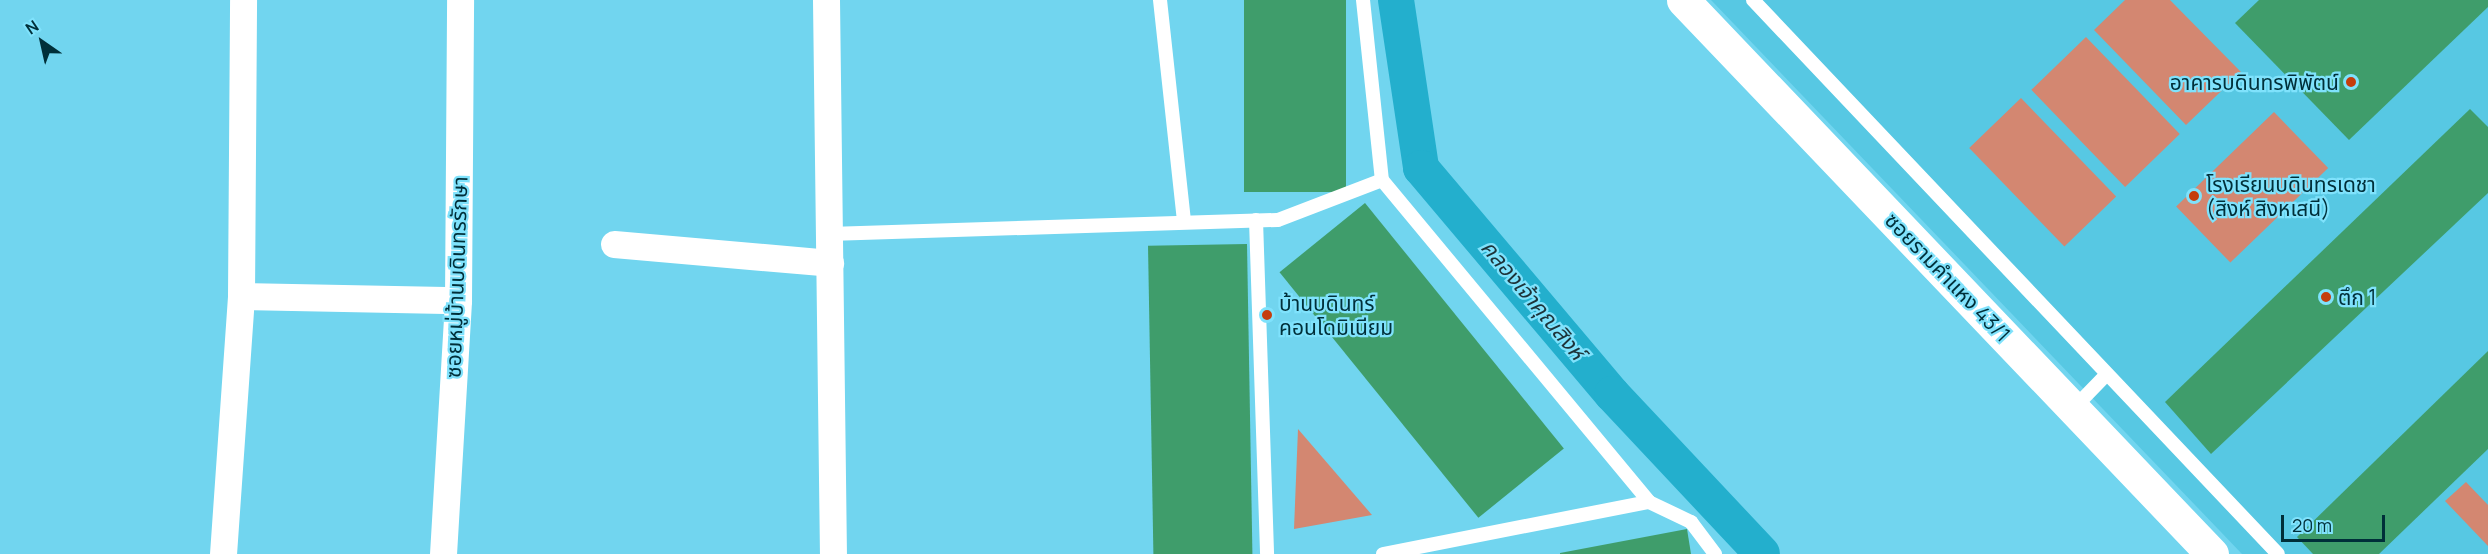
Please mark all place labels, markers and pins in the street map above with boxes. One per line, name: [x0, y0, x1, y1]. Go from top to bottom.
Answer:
place label: อาคารบดินทรพิพัตน์: [2170, 69, 2339, 95]
marker: อาคารบดินทรพิพัตน์: [2344, 75, 2358, 89]
place label: โรงเรียนบดินทรเดชา (สิงห์ สิงหเสนี): [2206, 171, 2376, 221]
marker: โรงเรียนบดินทรเดชา (สิงห์ สิงหเสนี): [2187, 189, 2201, 203]
place label: ตึก 1: [2338, 284, 2376, 310]
place label: บ้านบดินทร์ คอนโดมิเนียม: [1279, 290, 1393, 340]
marker: ตึก 1: [2319, 290, 2333, 304]
marker: บ้านบดินทร์ คอนโดมิเนียม: [1260, 308, 1274, 322]

